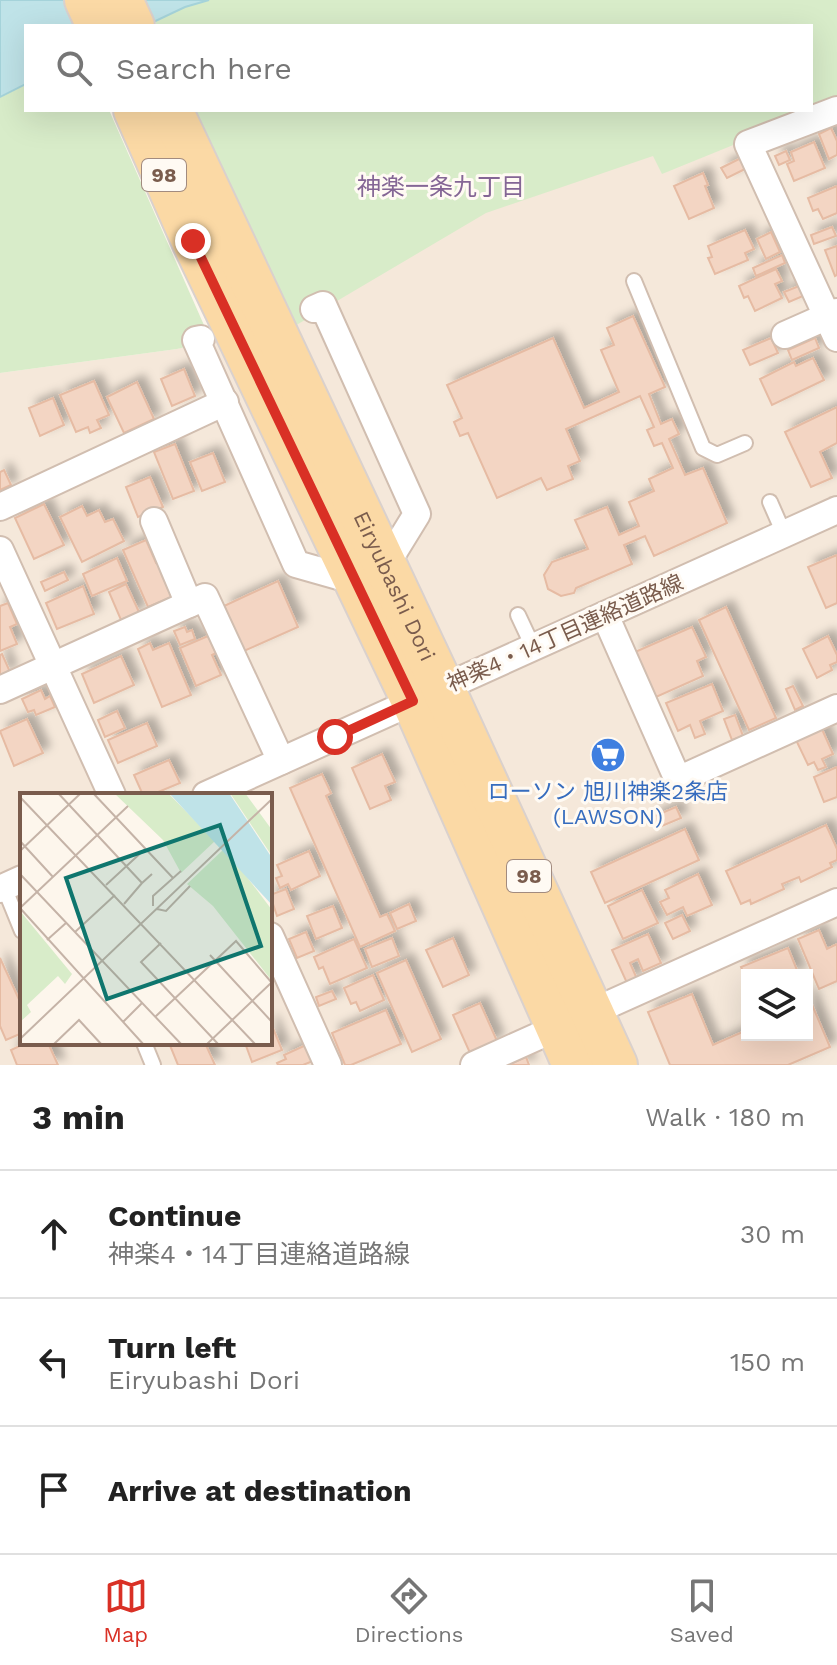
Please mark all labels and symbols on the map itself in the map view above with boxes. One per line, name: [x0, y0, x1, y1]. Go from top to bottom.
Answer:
road number: 98: [142, 159, 186, 191]
district label: 神楽一条九丁目: [357, 173, 525, 201]
route end: [175, 223, 211, 259]
street label: Eiryubashi Dori: [349, 507, 441, 665]
street label: 神楽4・14丁目連絡道路線: [443, 570, 687, 696]
route start: [317, 719, 353, 755]
supermarket icon: ローソン 旭川神楽2条店 (LAWSON): [589, 736, 627, 774]
place label: ローソン 旭川神楽2条店 (LAWSON): [488, 779, 728, 829]
inset map: [20, 793, 272, 1045]
road number: 98: [507, 860, 551, 892]

